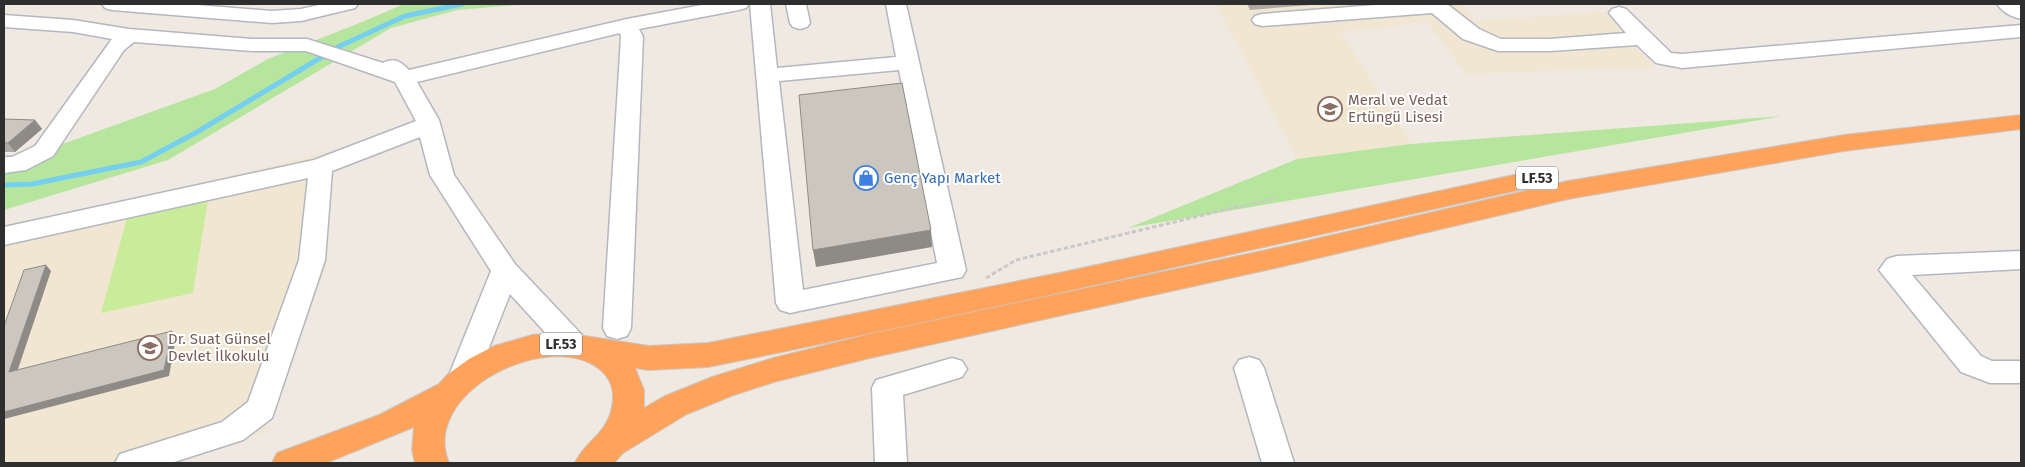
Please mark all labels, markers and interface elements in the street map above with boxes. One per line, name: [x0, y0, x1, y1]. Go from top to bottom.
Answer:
place label: Meral ve Vedat Ertüngü Lisesi: [1348, 91, 1448, 126]
school or university icon: Meral ve Vedat Ertüngü Lisesi: [1317, 96, 1343, 122]
shop icon: Genç Yapı Market: [853, 165, 879, 191]
road number: LF.53: [1516, 167, 1558, 190]
place label: Genç Yapı Market: [884, 169, 1001, 187]
place label: Dr. Suat Günsel Devlet İlkokulu: [168, 330, 271, 365]
road number: LF.53: [540, 332, 582, 356]
school or university icon: Dr. Suat Günsel Devlet İlkokulu: [137, 335, 163, 361]

